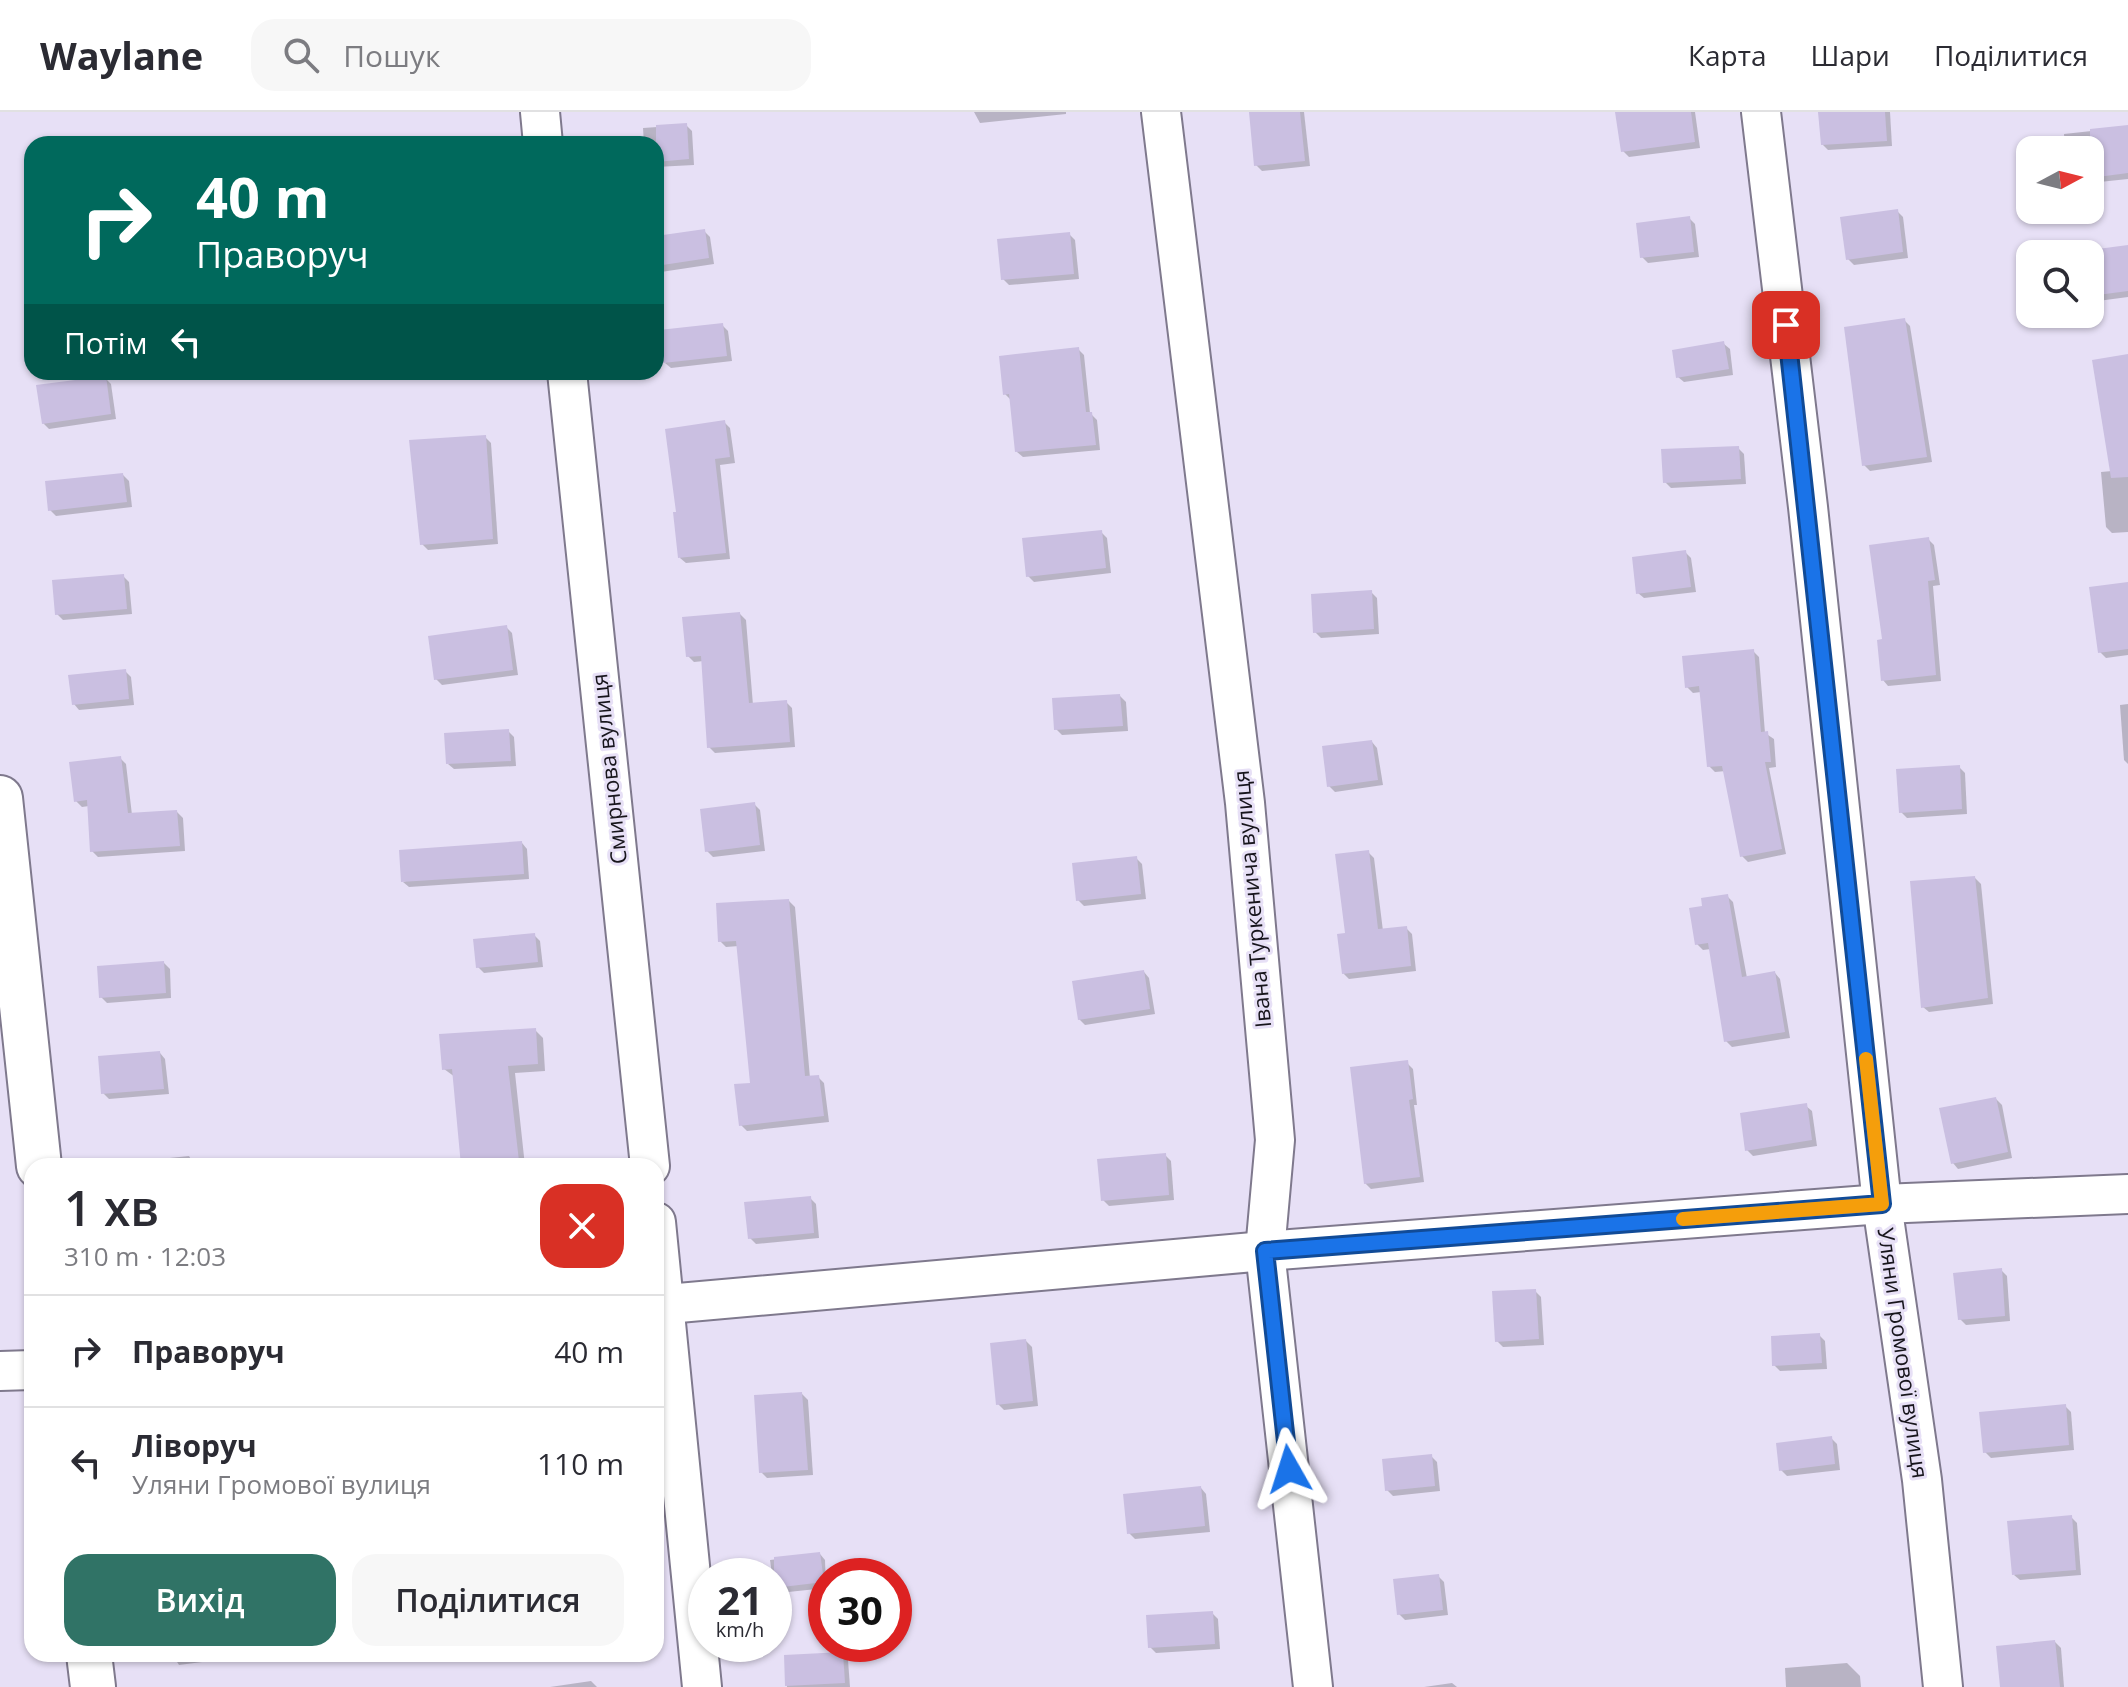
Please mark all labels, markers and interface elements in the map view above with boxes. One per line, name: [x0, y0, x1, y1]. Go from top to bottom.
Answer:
search box: [251, 19, 811, 91]
text: Waylane: [40, 29, 203, 81]
icon: search: [279, 33, 323, 77]
text: Пошук: [343, 35, 440, 76]
text: Карта: [1688, 36, 1767, 74]
text: Шари: [1811, 36, 1890, 74]
text: Поділитися: [1934, 36, 2088, 74]
north arrow: [2016, 136, 2104, 224]
map controls: [2016, 136, 2104, 328]
text: 40 m: [196, 158, 330, 234]
icon: right: [64, 168, 168, 272]
text: Праворуч: [196, 230, 368, 279]
button: search: [2016, 240, 2104, 328]
pin: [1752, 291, 1820, 359]
icon: arrive: [1764, 303, 1808, 347]
icon: left: [164, 320, 208, 364]
text: Потім: [64, 322, 148, 363]
street label: Смирнова вулиця: [583, 672, 633, 866]
street label: Івана Туркенича вулиця: [1225, 769, 1277, 1029]
text: 1 хв: [64, 1175, 159, 1240]
button: close: [540, 1184, 624, 1268]
street label: Уляни Громової вулиця: [1872, 1226, 1936, 1480]
text: 310 m · 12:03: [64, 1238, 226, 1274]
icon: right: [64, 1329, 108, 1373]
text: Праворуч: [132, 1331, 285, 1372]
text: 40 m: [554, 1331, 624, 1372]
text: Ліворуч: [132, 1425, 257, 1466]
position arrow: [1247, 1427, 1331, 1511]
icon: left: [64, 1441, 108, 1485]
text: 110 m: [537, 1443, 624, 1484]
text: Уляни Громової вулиця: [132, 1466, 431, 1502]
button: Вихід: [64, 1554, 336, 1646]
button: Поділитися: [352, 1554, 624, 1646]
speed limit sign: 30: [808, 1558, 912, 1662]
text: 21: [717, 1572, 763, 1627]
text: km/h: [716, 1616, 764, 1643]

